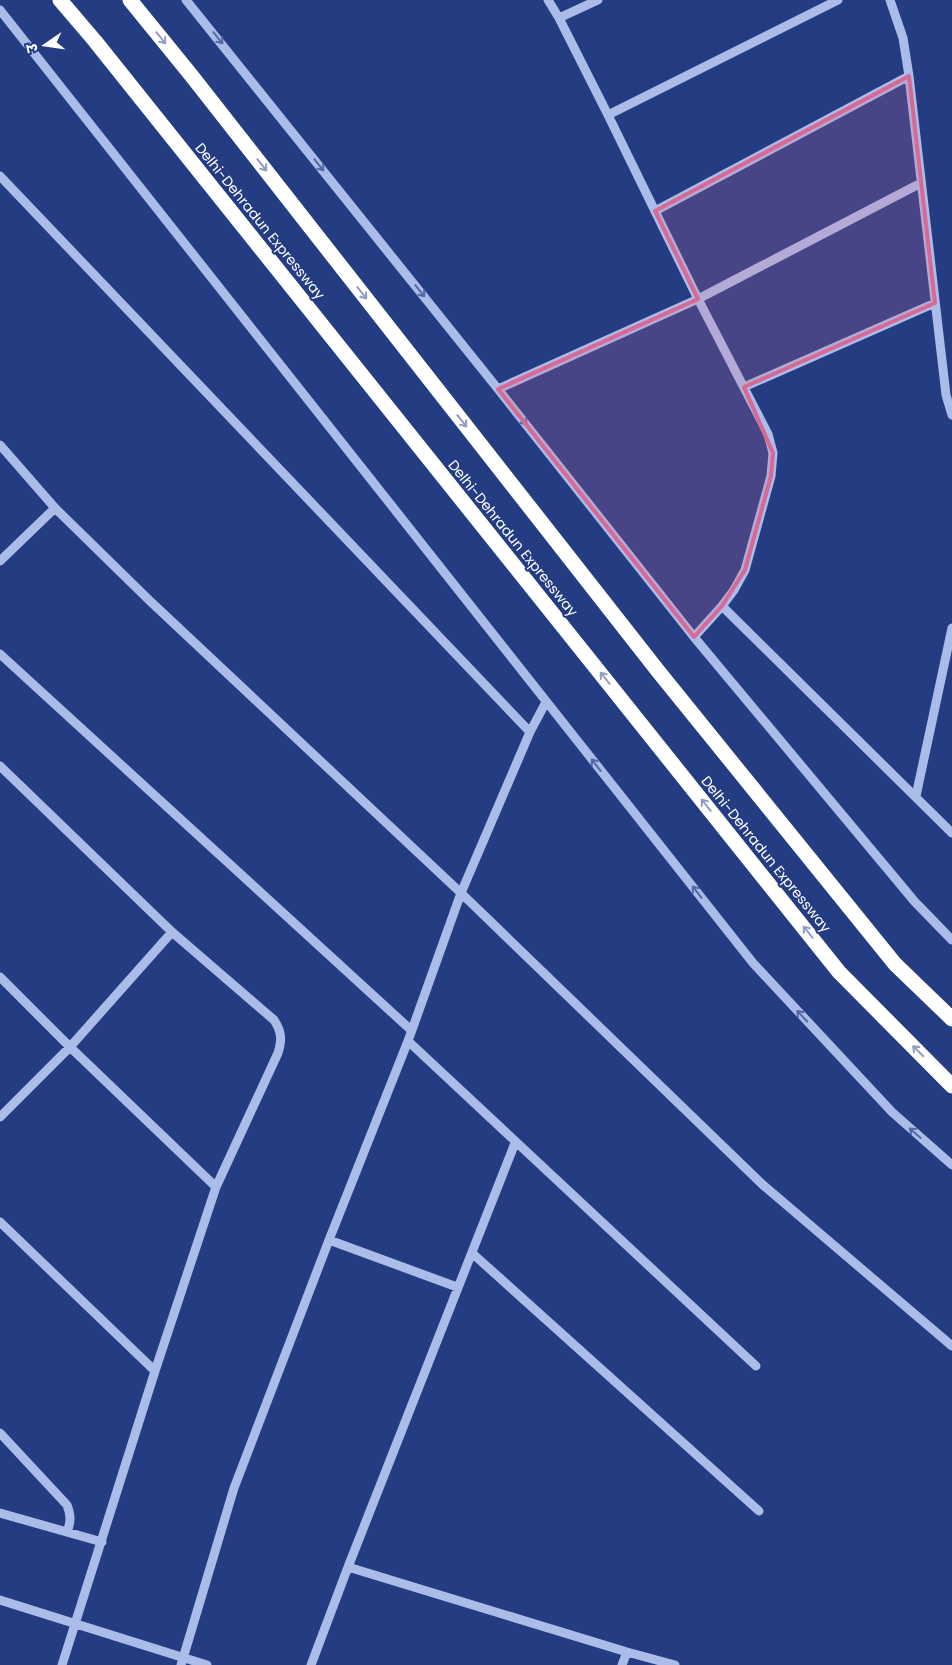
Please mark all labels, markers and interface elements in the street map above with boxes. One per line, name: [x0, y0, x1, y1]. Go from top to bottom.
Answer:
north arrow: [20, 20, 70, 70]
one-way arrow: [155, 31, 166, 44]
one-way arrow: [212, 31, 223, 44]
text: उ: [21, 41, 43, 55]
street label: Delhi-Dehradun Expressway: [190, 138, 330, 304]
one-way arrow: [257, 158, 267, 172]
one-way arrow: [313, 158, 324, 171]
one-way arrow: [415, 285, 426, 298]
one-way arrow: [357, 286, 367, 300]
one-way arrow: [516, 412, 527, 425]
one-way arrow: [457, 414, 468, 427]
street label: Delhi-Dehradun Expressway: [443, 455, 583, 621]
one-way arrow: [599, 672, 610, 685]
one-way arrow: [591, 759, 602, 772]
street label: Delhi-Dehradun Expressway: [696, 771, 836, 937]
one-way arrow: [701, 799, 712, 812]
one-way arrow: [692, 886, 703, 899]
one-way arrow: [802, 926, 813, 939]
one-way arrow: [796, 1010, 808, 1023]
one-way arrow: [912, 1045, 924, 1057]
one-way arrow: [909, 1127, 922, 1139]

